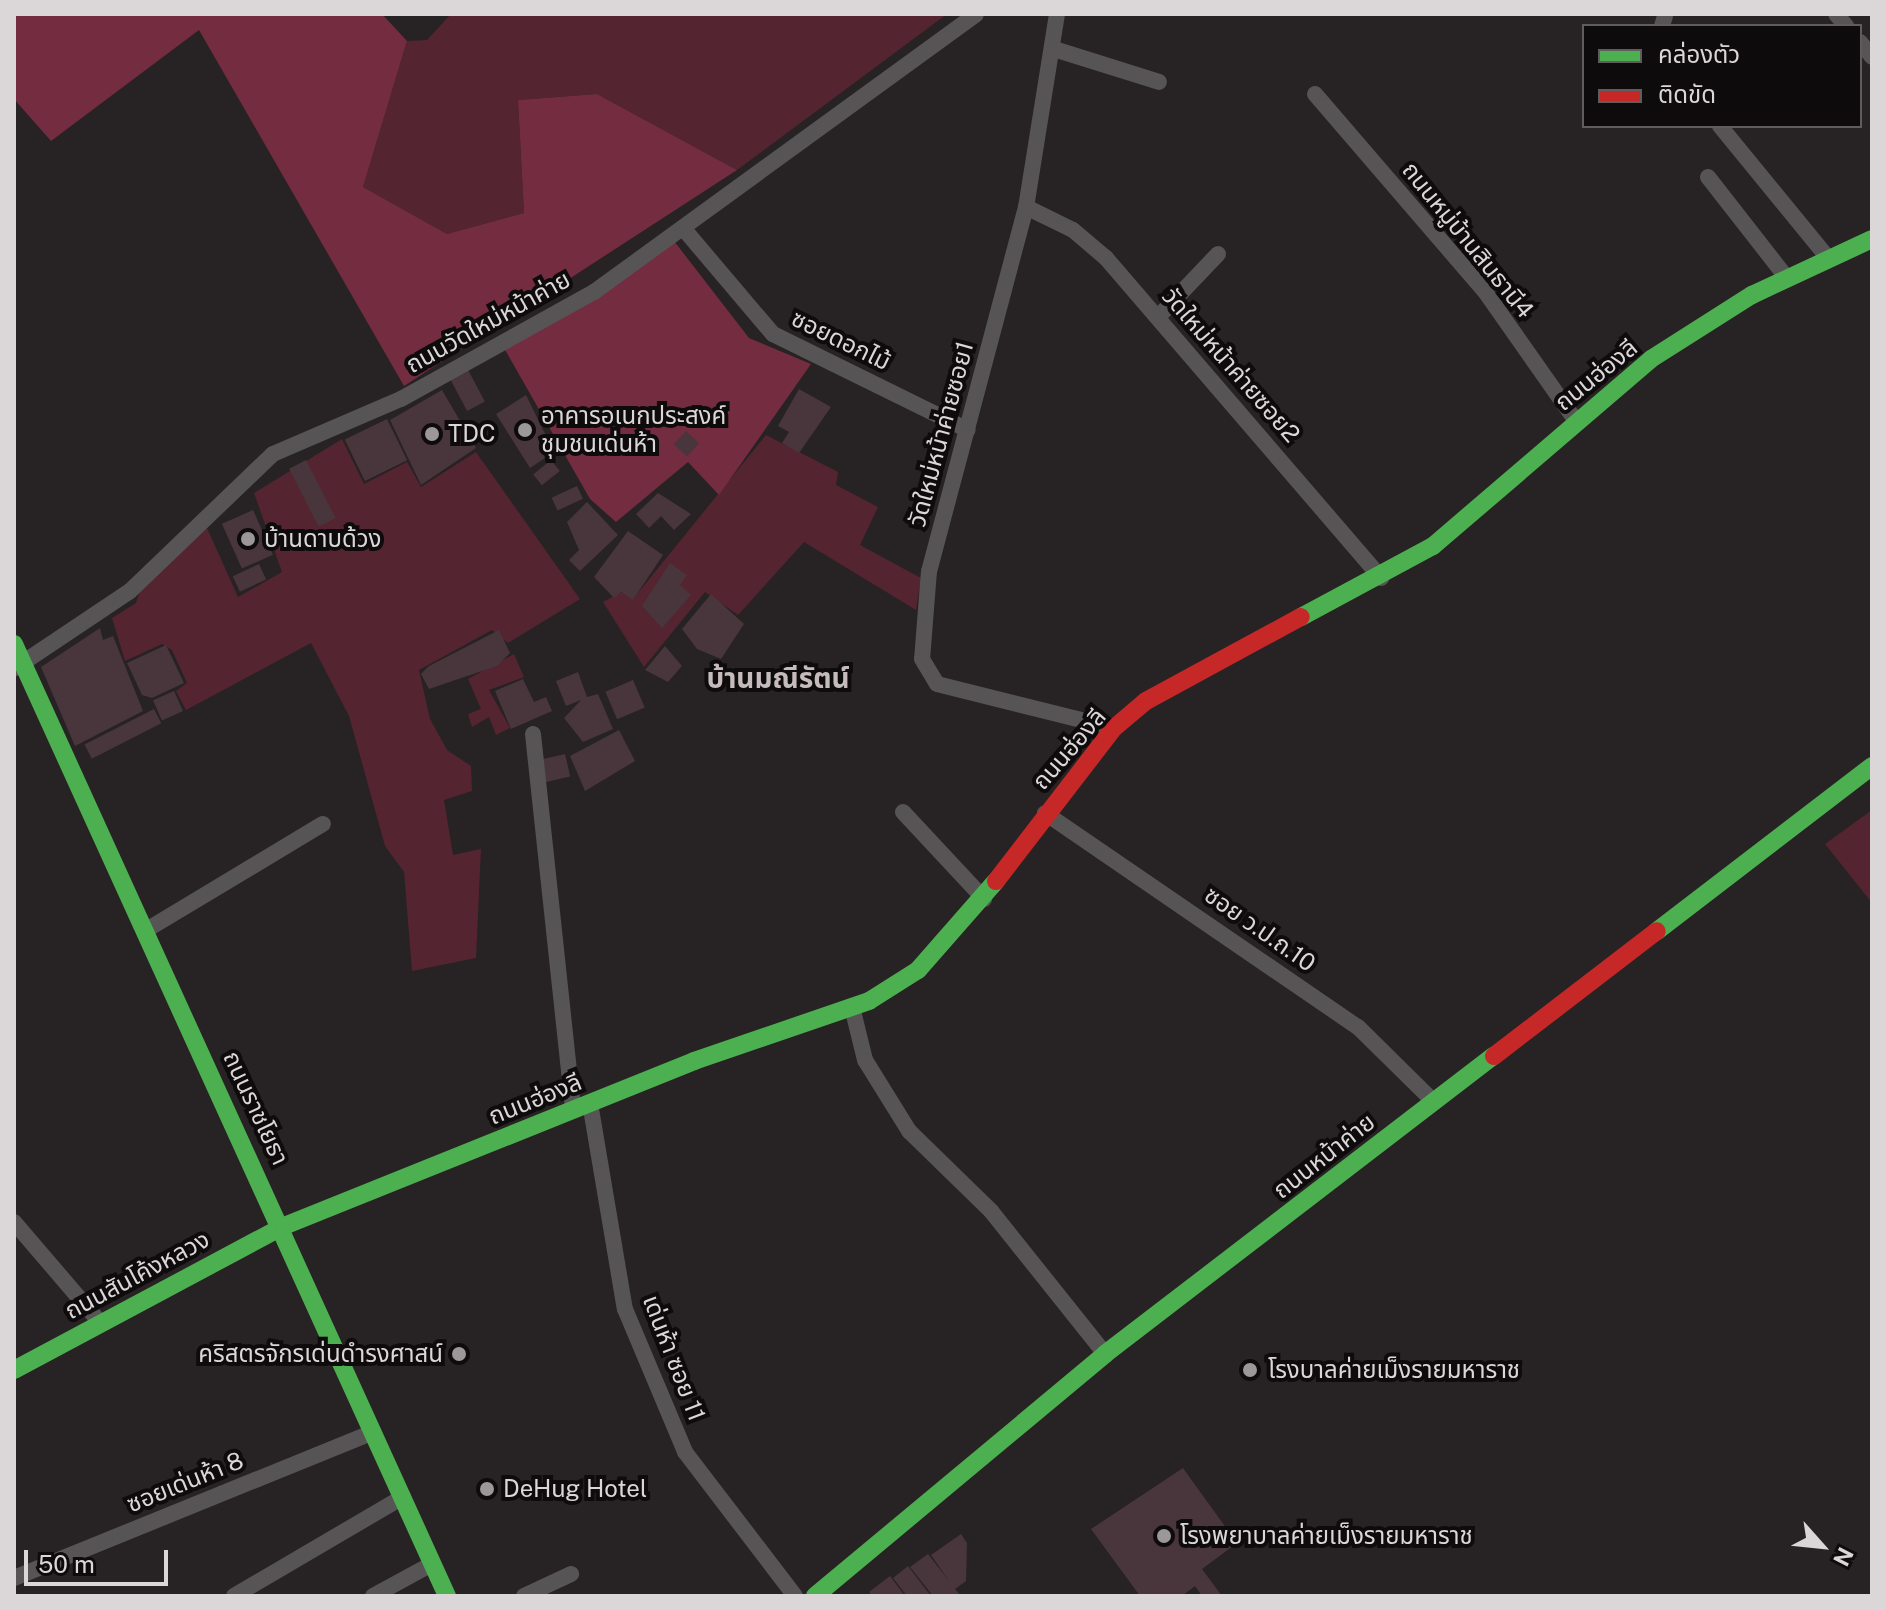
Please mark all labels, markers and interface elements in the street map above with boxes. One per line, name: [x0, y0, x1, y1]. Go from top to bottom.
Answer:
legend: [1582, 24, 1862, 128]
text: คล่องตัว: [1658, 40, 1740, 68]
text: ติดขัด: [1658, 80, 1716, 108]
street label: ถนนหมู่บ้านสินธานี4: [1396, 156, 1540, 324]
street label: ถนนวัดใหม่หน้าค่าย: [401, 265, 575, 379]
street label: วัดใหม่หน้าค่ายซอย2: [1156, 282, 1306, 448]
street label: ซอยดอกไม้: [787, 304, 895, 376]
street label: ถนนฮ่องลี: [1549, 333, 1643, 417]
street label: วัดใหม่หน้าค่ายซอย1: [902, 338, 980, 530]
place label: อาคารอเนกประสงค์ ชุมชนเด่นห้า: [541, 402, 726, 458]
place label: TDC: [448, 420, 495, 448]
marker: อาคารอเนกประสงค์ ชุมชนเด่นห้า: [516, 421, 534, 439]
marker: TDC: [423, 425, 441, 443]
place label: บ้านดาบด้วง: [264, 525, 381, 553]
marker: บ้านดาบด้วง: [239, 530, 257, 548]
district label: บ้านมณีรัตน์: [706, 661, 850, 695]
street label: ถนนฮ่องลี: [1026, 703, 1112, 795]
street label: ซอย ว.ป.ถ.10: [1199, 880, 1321, 978]
street label: ถนนราชโยธา: [217, 1047, 295, 1169]
street label: ถนนฮ่องลี: [484, 1067, 586, 1131]
street label: ถนนหน้าค่าย: [1267, 1107, 1381, 1205]
street label: ถนนสันโค้งหลวง: [60, 1225, 214, 1325]
street label: เด่นห้า ซอย 11: [637, 1291, 711, 1425]
place label: คริสตรจักรเด่นดำรงศาสน์: [198, 1340, 443, 1368]
marker: คริสตรจักรเด่นดำรงศาสน์: [450, 1345, 468, 1363]
place label: โรงบาลค่ายเม็งรายมหาราช: [1268, 1356, 1520, 1384]
marker: โรงบาลค่ายเม็งรายมหาราช: [1239, 1359, 1261, 1381]
street label: ซอยเด่นห้า 8: [123, 1446, 247, 1518]
place label: DeHug Hotel: [503, 1475, 647, 1503]
marker: DeHug Hotel: [478, 1480, 496, 1498]
north arrow: [1782, 1506, 1862, 1586]
place label: โรงพยาบาลค่ายเม็งรายมหาราช: [1180, 1522, 1473, 1550]
marker: โรงพยาบาลค่ายเม็งรายมหาราช: [1155, 1527, 1173, 1545]
scale bar: [28, 1534, 172, 1584]
text: N: [1828, 1543, 1859, 1570]
text: 50 m: [38, 1550, 95, 1578]

